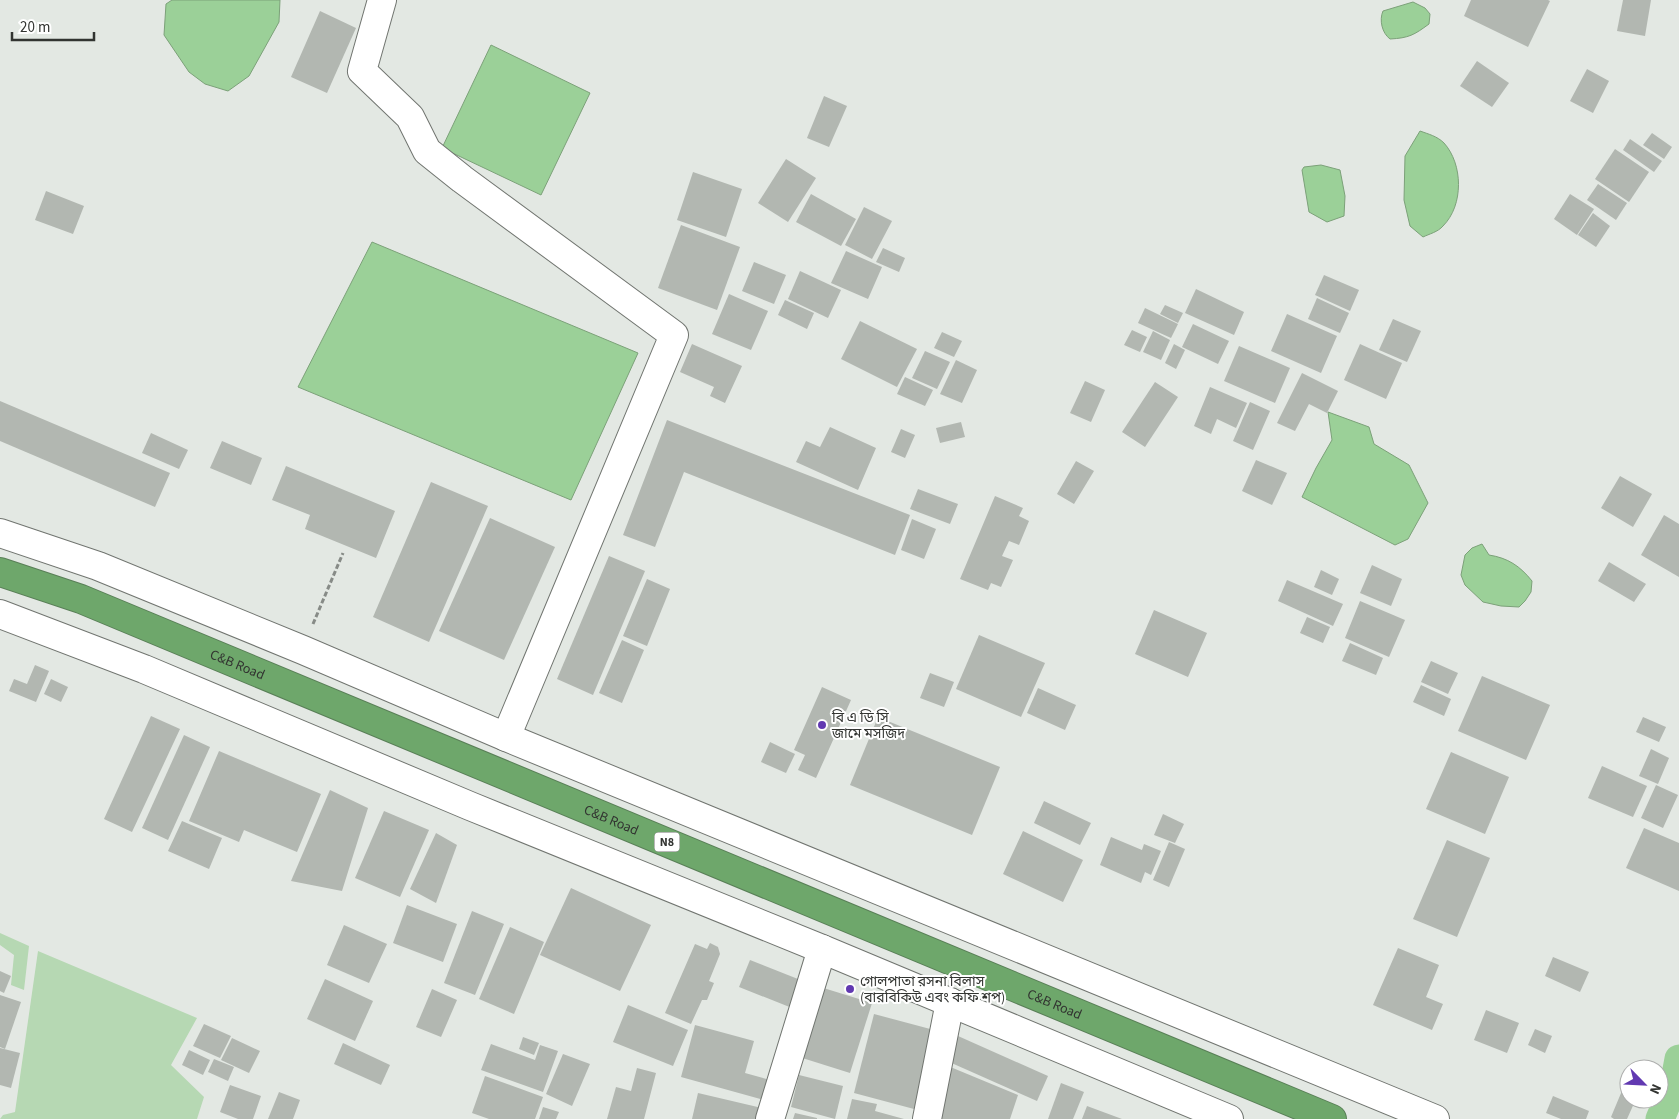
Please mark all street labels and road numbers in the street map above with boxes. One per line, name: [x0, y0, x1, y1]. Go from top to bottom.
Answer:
street label: C&B Road: [207, 645, 268, 685]
street label: C&B Road: [581, 800, 642, 841]
road number: N8: [654, 832, 680, 852]
street label: C&B Road: [1024, 984, 1085, 1025]

